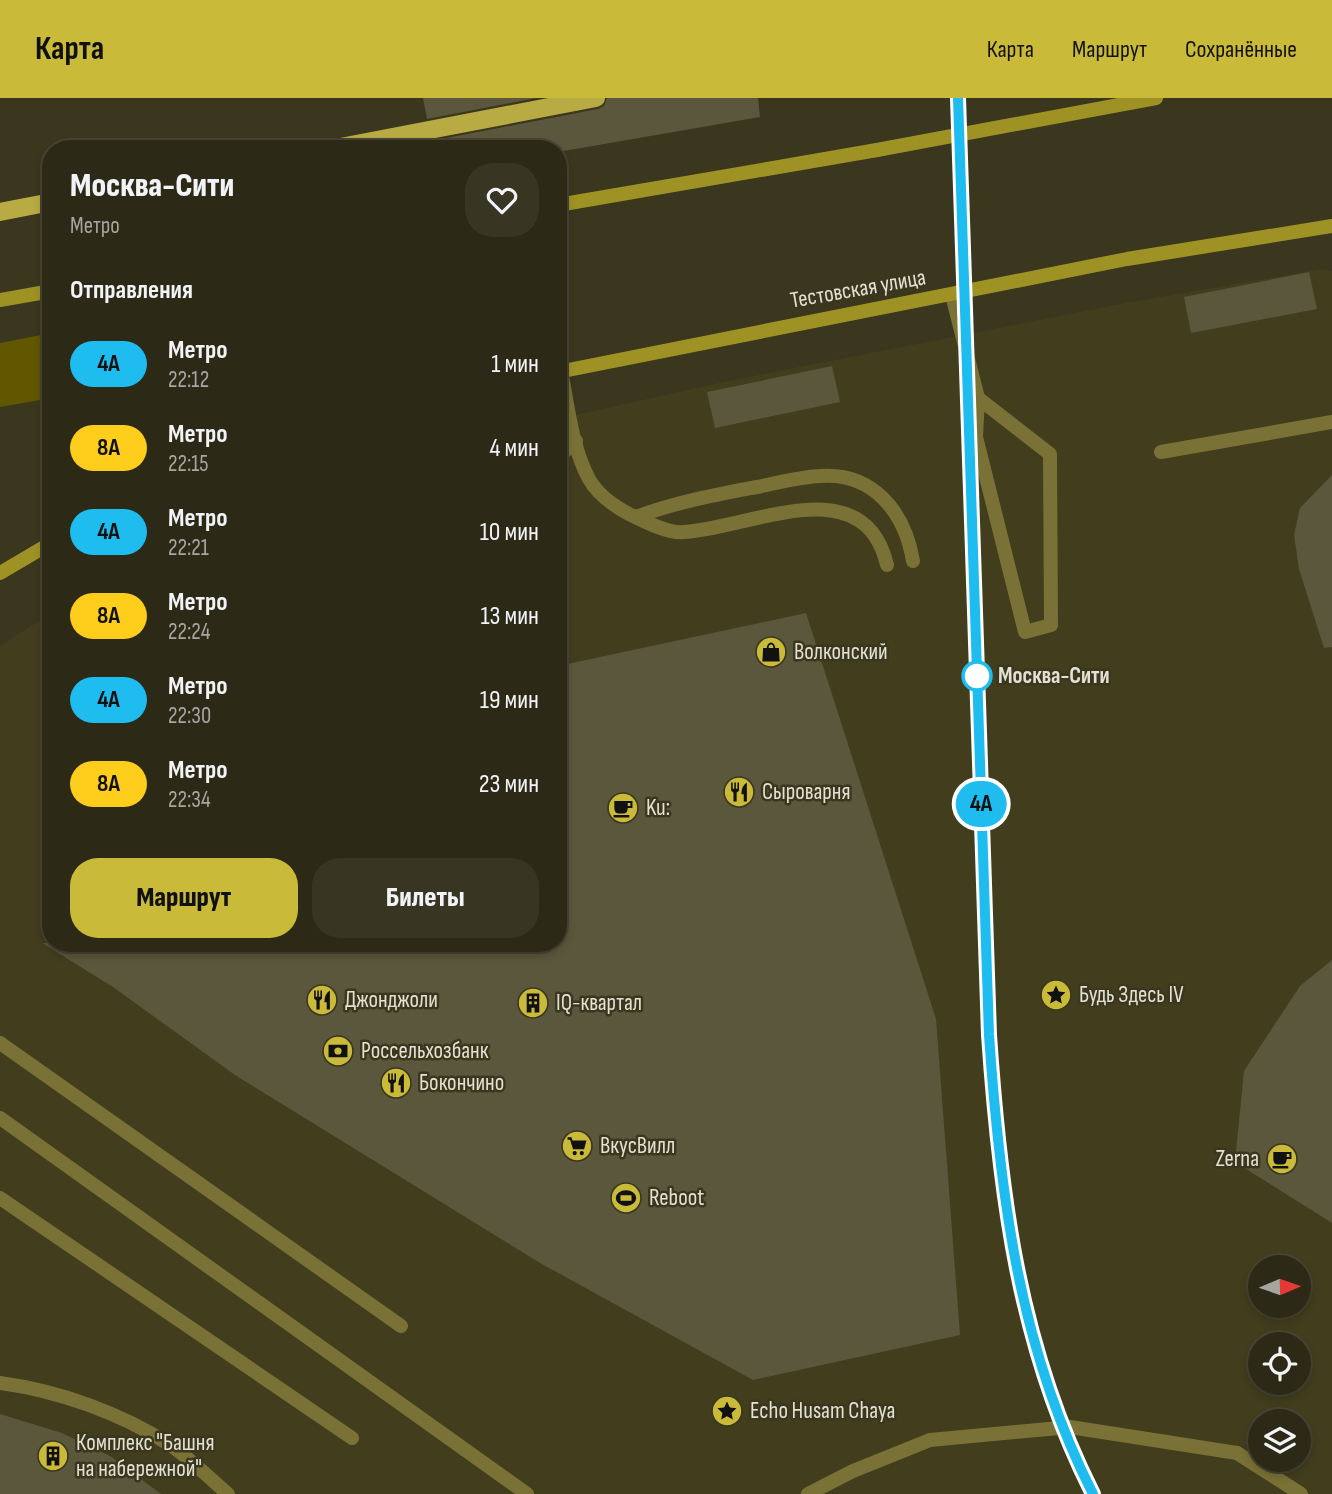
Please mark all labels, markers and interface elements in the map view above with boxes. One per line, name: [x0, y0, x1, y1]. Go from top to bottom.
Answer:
text: Карта: [35, 29, 104, 69]
text: Карта: [987, 35, 1034, 64]
text: Маршрут: [1072, 35, 1147, 64]
text: Сохранённые: [1185, 35, 1297, 64]
button: heart: [465, 163, 539, 237]
text: Москва-Сити: [70, 166, 234, 206]
text: Метро: [70, 212, 120, 240]
street label: Тестовская улица: [788, 263, 928, 315]
text: Отправления: [70, 275, 193, 306]
text: Метро: [168, 335, 228, 366]
text: 4А: [97, 349, 120, 378]
text: 1 мин: [491, 349, 539, 380]
text: 22:12: [168, 366, 209, 394]
text: Метро: [168, 419, 228, 450]
text: 8А: [97, 433, 120, 462]
text: 4 мин: [490, 433, 539, 464]
text: 22:15: [168, 450, 209, 478]
text: Метро: [168, 503, 228, 534]
text: 4А: [97, 517, 120, 546]
text: 10 мин: [480, 517, 539, 548]
text: 22:21: [168, 534, 209, 562]
text: Метро: [168, 587, 228, 618]
text: 8А: [97, 601, 120, 630]
text: 13 мин: [480, 601, 539, 632]
text: 22:24: [168, 618, 210, 646]
shop icon: Волконский: [754, 635, 788, 669]
place label: Волконский: [794, 638, 888, 666]
marker: Москва-Сити: [962, 661, 992, 691]
place label: Москва-Сити: [998, 662, 1110, 690]
text: Метро: [168, 671, 228, 702]
text: 4А: [97, 685, 120, 714]
text: 19 мин: [480, 685, 539, 716]
text: 22:30: [168, 702, 211, 730]
text: Метро: [168, 755, 228, 786]
text: 8А: [97, 769, 120, 798]
text: 23 мин: [479, 769, 539, 800]
restaurant icon: Сыроварня: [722, 775, 756, 809]
place label: Сыроварня: [762, 778, 850, 806]
line badge: 4А: [950, 781, 1012, 827]
text: 22:34: [168, 786, 211, 814]
text: 4А: [970, 789, 992, 818]
cafe icon: Ku:: [606, 791, 640, 825]
place label: Ku:: [646, 794, 670, 822]
button: Маршрут: [70, 858, 298, 938]
button: Билеты: [312, 858, 539, 938]
place icon: Будь Здесь IV: [1039, 978, 1073, 1012]
place label: Будь Здесь IV: [1079, 981, 1184, 1009]
restaurant icon: Джонджоли: [305, 983, 339, 1017]
place label: Джонджоли: [345, 986, 438, 1014]
building icon: IQ-квартал: [516, 986, 550, 1020]
place label: IQ-квартал: [556, 989, 642, 1017]
bank icon: Россельхозбанк: [321, 1034, 355, 1068]
place label: Россельхозбанк: [361, 1037, 489, 1065]
restaurant icon: Бокончино: [379, 1066, 413, 1100]
place label: Бокончино: [419, 1069, 504, 1097]
supermarket icon: ВкусВилл: [560, 1129, 594, 1163]
place label: ВкусВилл: [600, 1132, 675, 1160]
cafe icon: Zerna: [1265, 1142, 1299, 1176]
place label: Zerna: [1215, 1145, 1259, 1173]
sports icon: Reboot: [609, 1181, 643, 1215]
place label: Reboot: [649, 1184, 704, 1212]
north arrow: [1248, 1255, 1311, 1318]
map controls: [1248, 1255, 1311, 1472]
button: locate: [1248, 1332, 1311, 1395]
place icon: Echo Husam Chaya: [710, 1394, 744, 1428]
place label: Echo Husam Chaya: [750, 1397, 895, 1425]
button: layers: [1248, 1409, 1311, 1472]
place label: Комплекс "Башня на набережной": [76, 1429, 214, 1483]
building icon: Комплекс "Башня на набережной": [36, 1439, 70, 1473]

